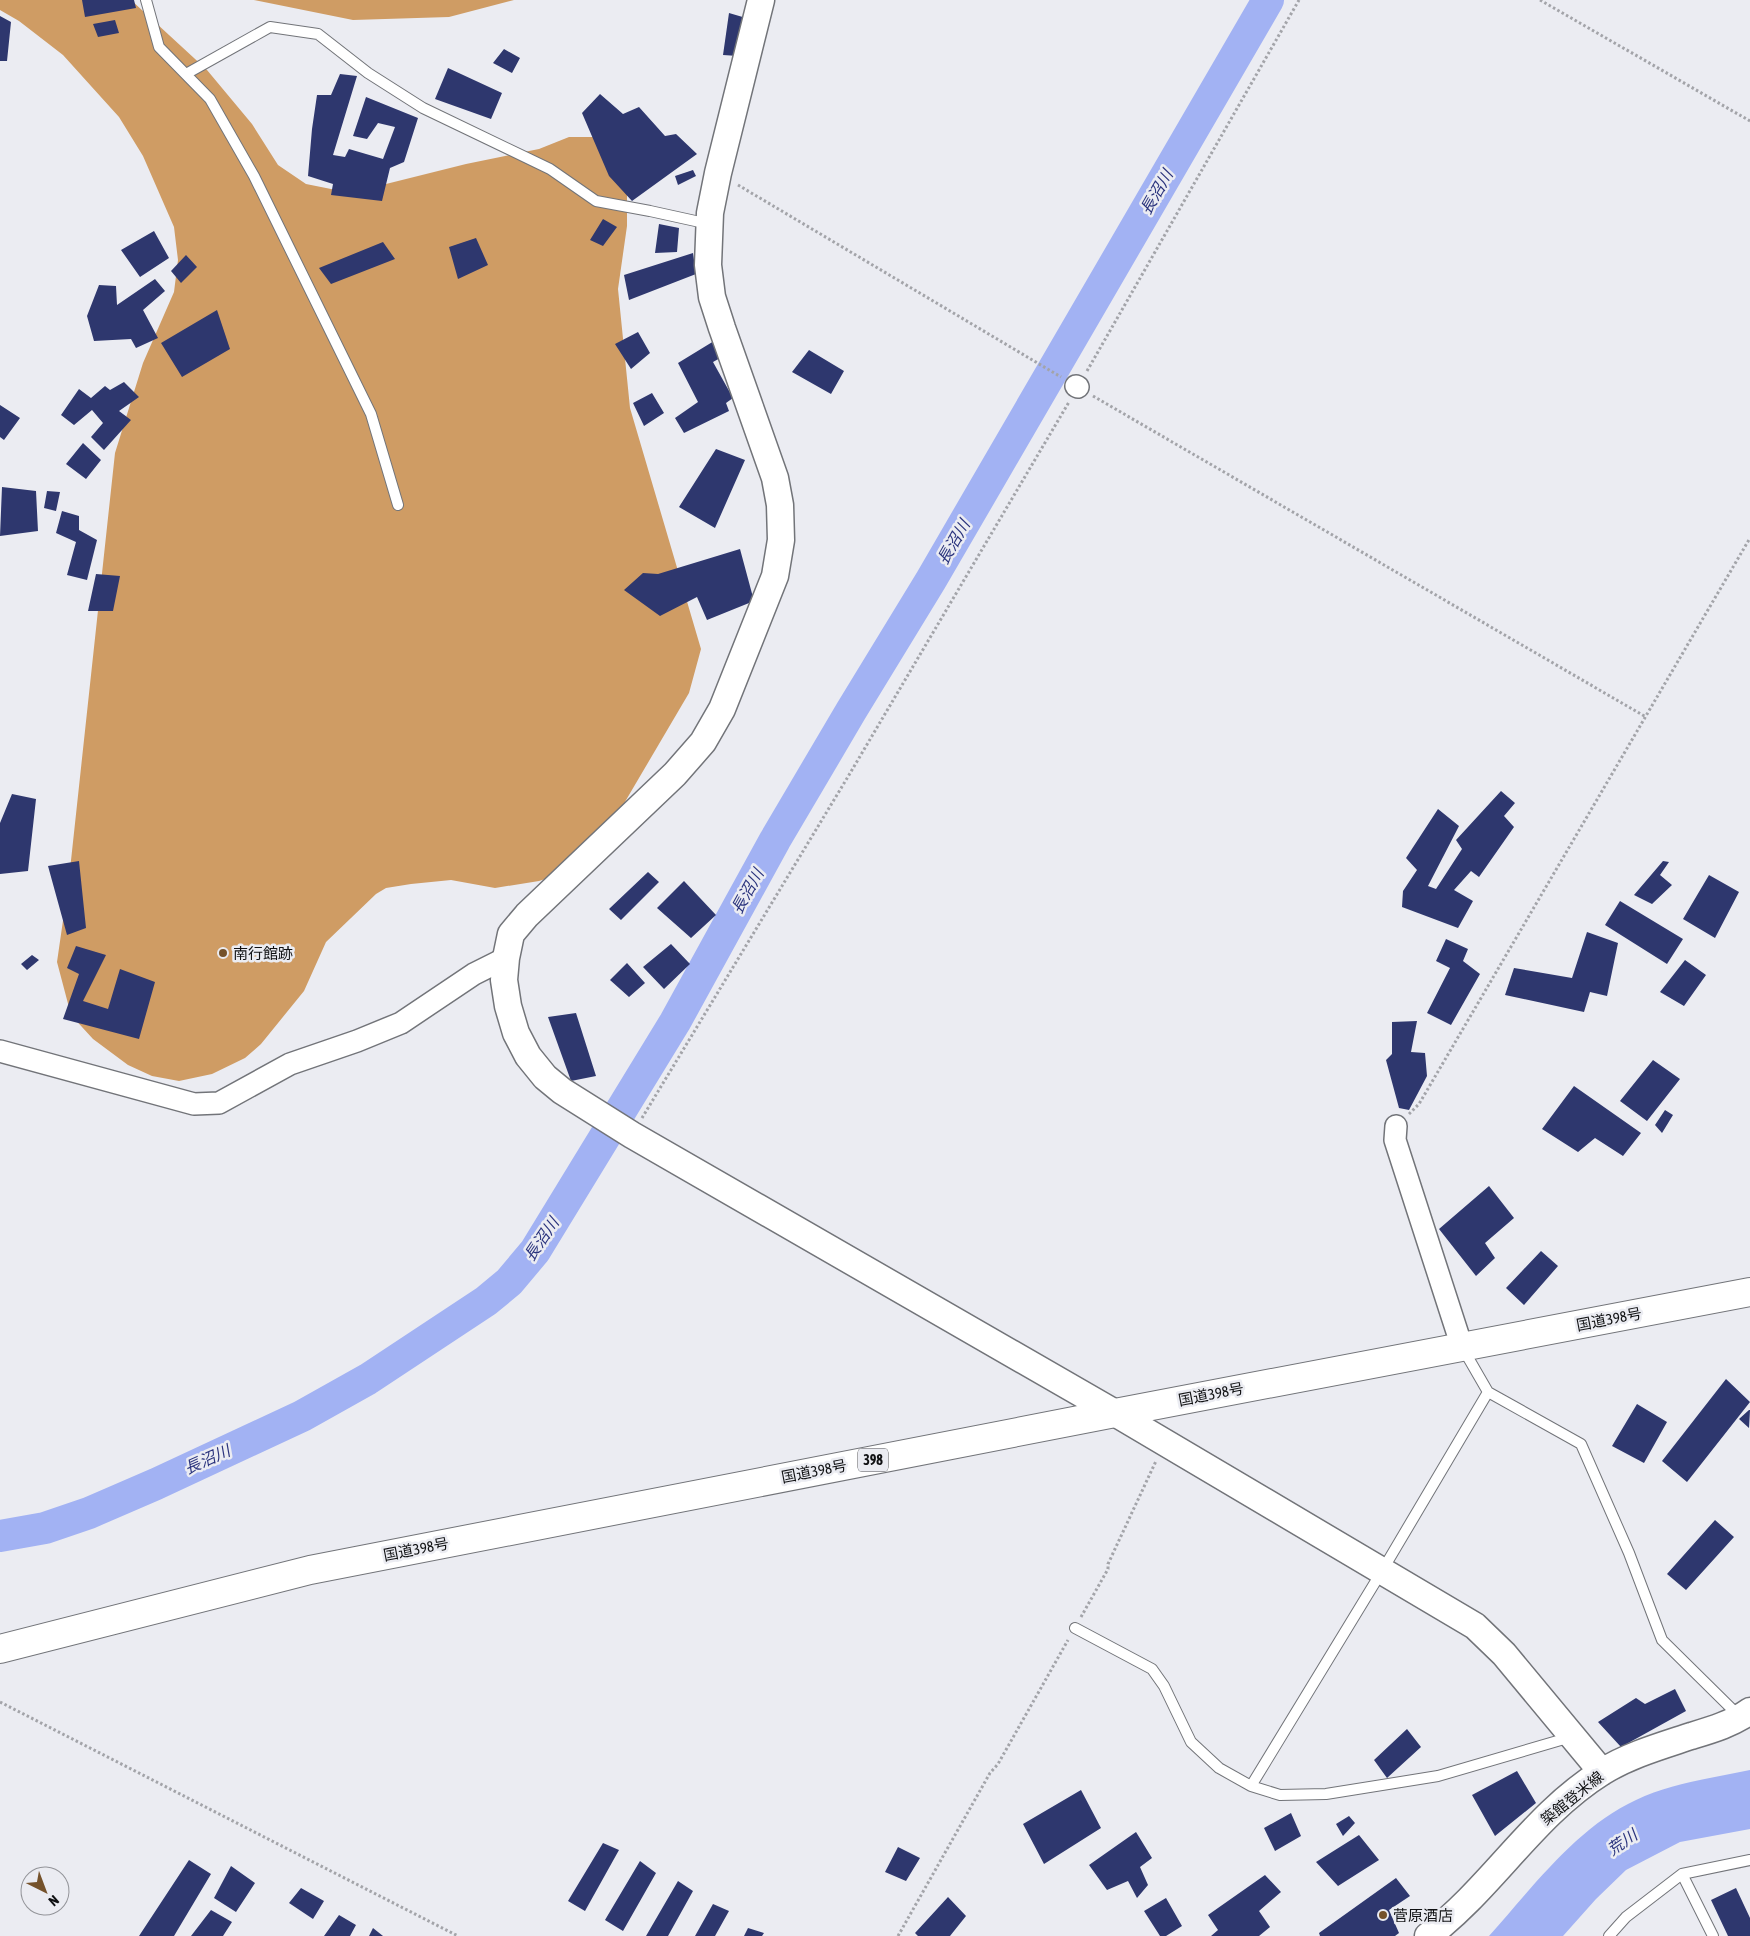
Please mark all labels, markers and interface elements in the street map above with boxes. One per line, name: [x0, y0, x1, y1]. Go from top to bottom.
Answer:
water label: 長沼川: [1136, 165, 1177, 217]
water label: 長沼川: [933, 515, 974, 567]
water label: 長沼川: [727, 864, 767, 916]
place label: 南行館跡: [233, 945, 293, 962]
marker: 南行館跡: [217, 947, 229, 959]
water label: 長沼川: [520, 1212, 563, 1264]
street label: 国道398号: [1575, 1304, 1643, 1334]
street label: 国道398号: [1177, 1379, 1245, 1409]
water label: 長沼川: [181, 1440, 234, 1477]
road number: 398: [858, 1448, 888, 1472]
street label: 国道398号: [780, 1456, 848, 1486]
street label: 国道398号: [382, 1534, 450, 1564]
street label: 築館登米線: [1538, 1768, 1606, 1828]
water label: 荒川: [1604, 1824, 1642, 1859]
north arrow: [20, 1866, 70, 1916]
text: N: [45, 1892, 62, 1909]
place label: 菅原酒店: [1393, 1907, 1453, 1924]
marker: 菅原酒店: [1377, 1909, 1389, 1921]

